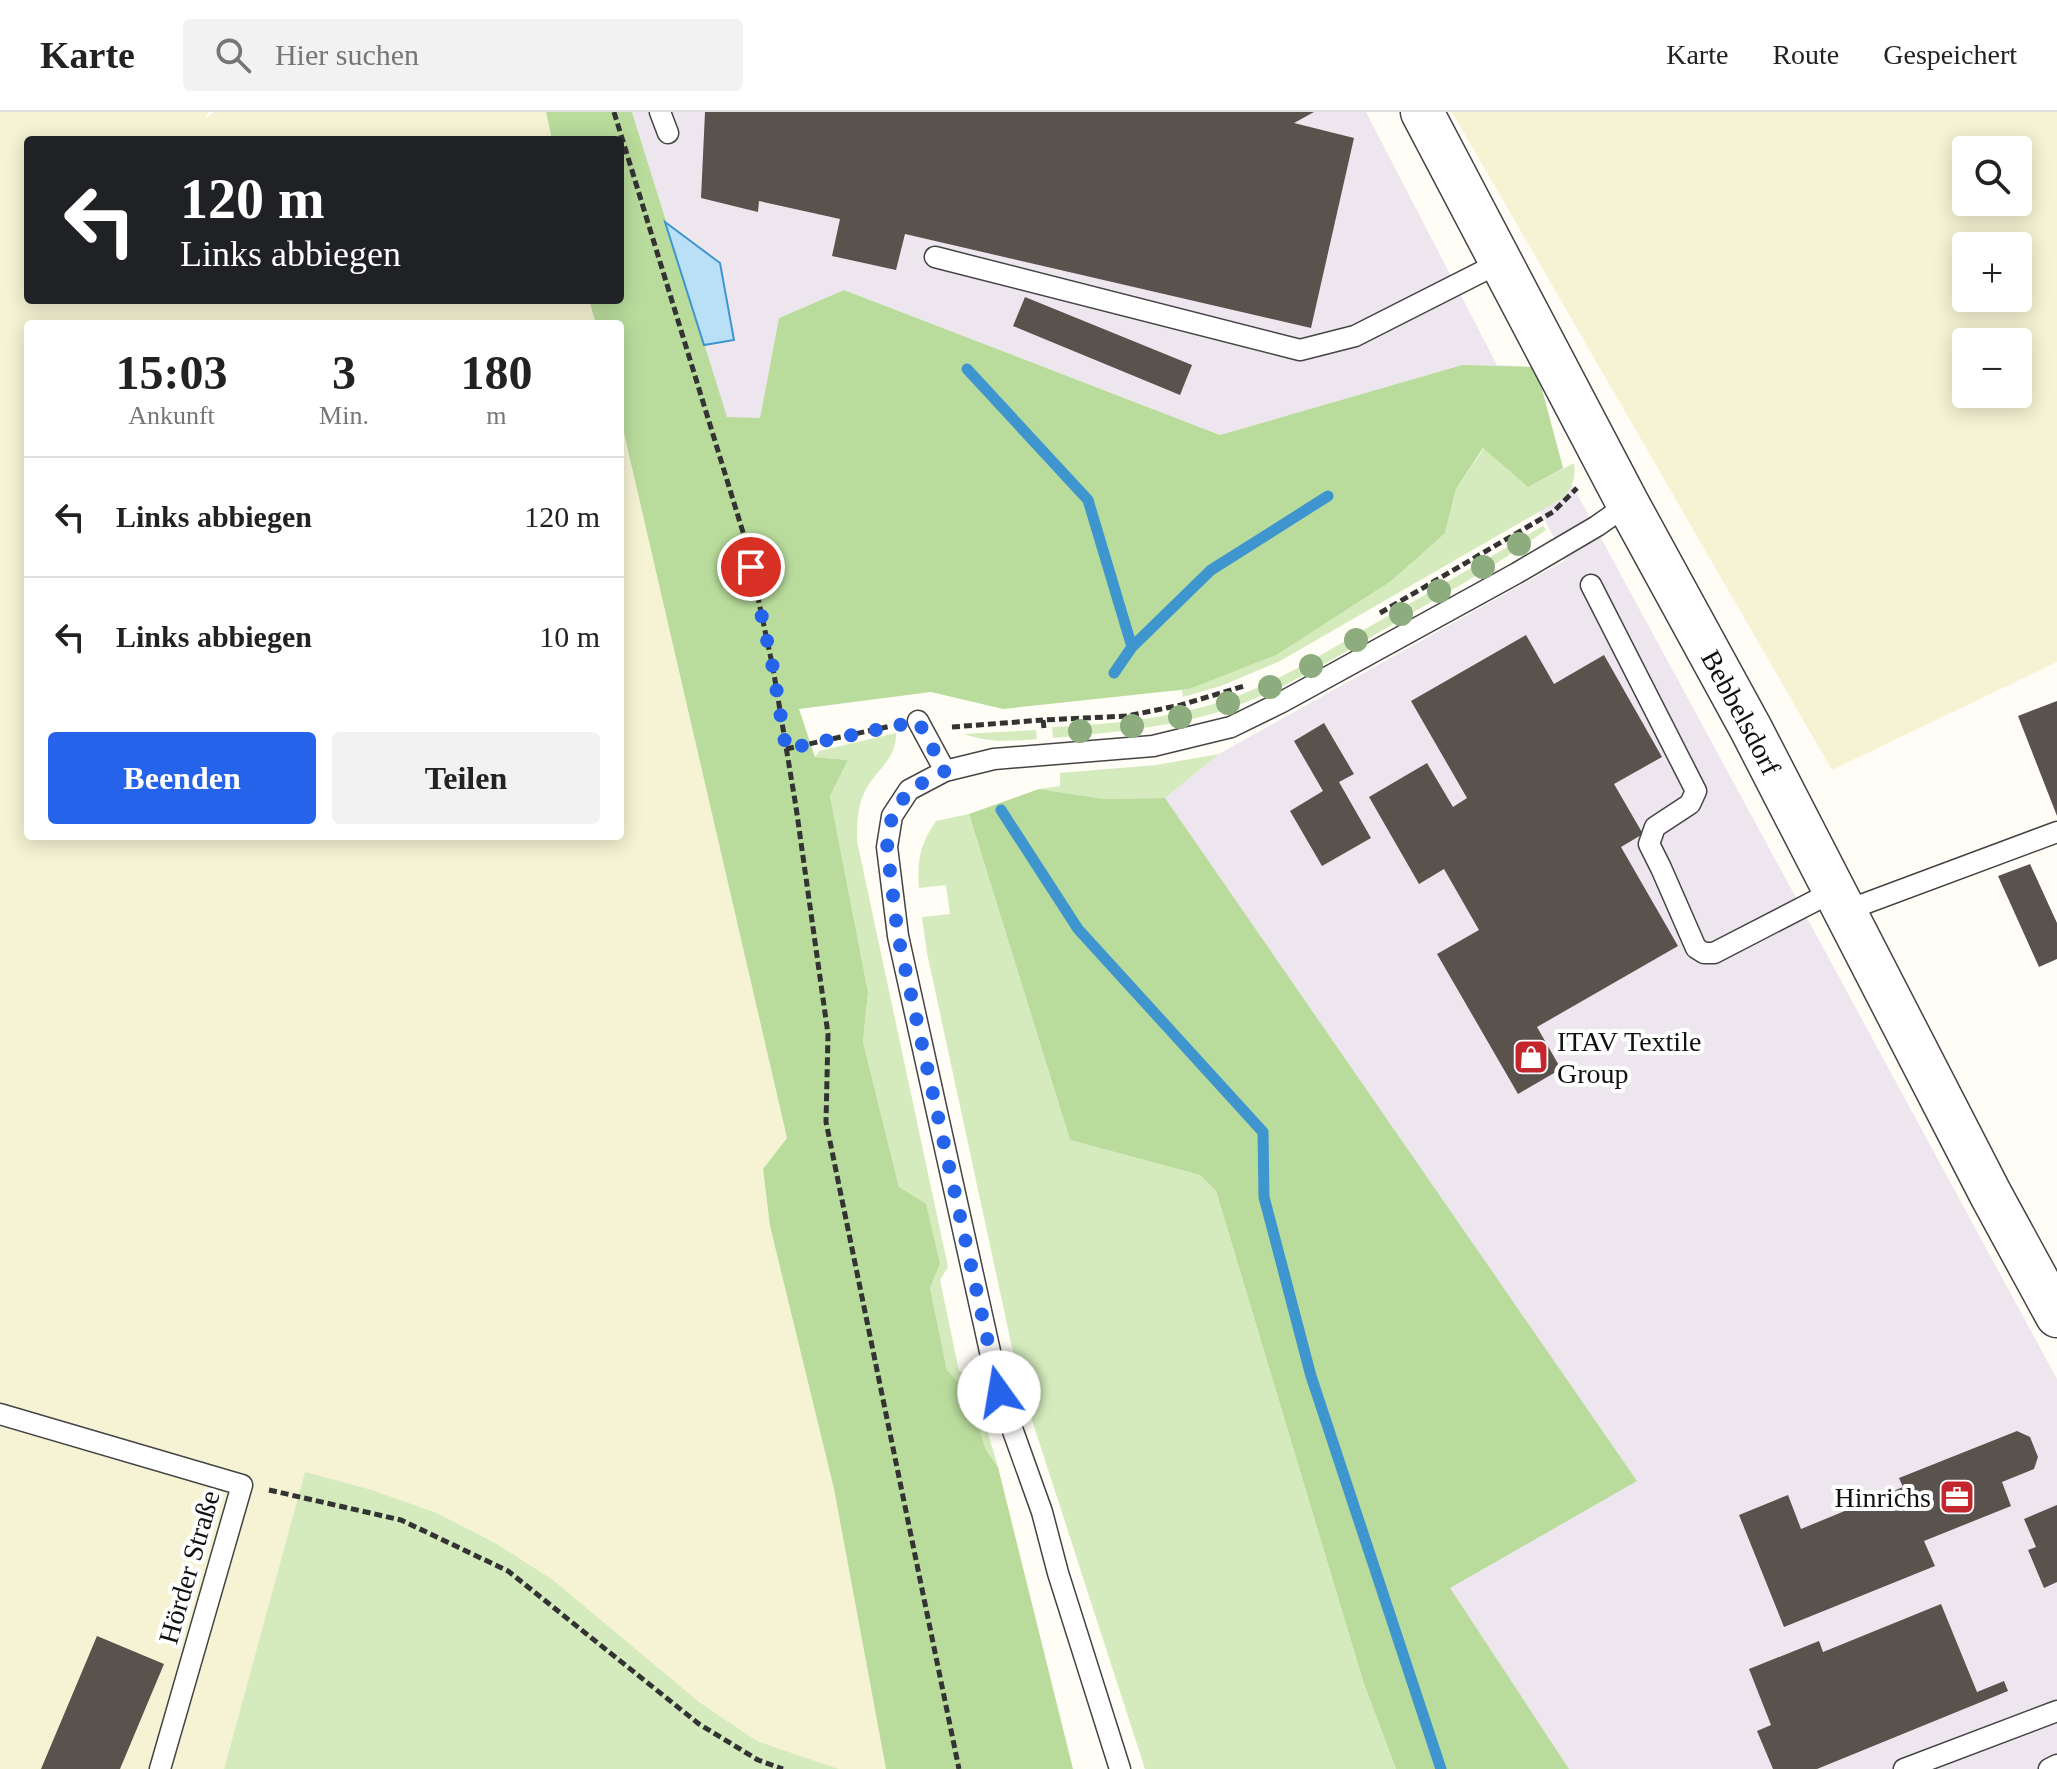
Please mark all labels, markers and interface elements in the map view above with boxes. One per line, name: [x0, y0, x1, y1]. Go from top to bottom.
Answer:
search box: [183, 19, 743, 91]
icon: search: [211, 33, 255, 77]
text: Karte: [40, 34, 135, 76]
text: Hier suchen: [275, 38, 419, 71]
text: Karte: [1666, 39, 1728, 70]
text: Route: [1772, 39, 1839, 70]
text: Gespeichert: [1883, 39, 2017, 70]
map controls: [1952, 136, 2032, 408]
button: search: [1952, 136, 2032, 216]
icon: left: [48, 168, 152, 272]
text: 120 m: [180, 168, 325, 230]
button: +: [1952, 232, 2032, 312]
text: Links abbiegen: [180, 234, 401, 274]
button: −: [1952, 328, 2032, 408]
text: 15:03: [116, 346, 228, 399]
text: 3: [332, 346, 356, 399]
text: 180: [460, 346, 532, 399]
text: Ankunft: [128, 401, 215, 430]
text: Min.: [319, 401, 369, 430]
text: m: [486, 401, 507, 430]
icon: left: [48, 495, 92, 539]
text: Links abbiegen: [116, 500, 312, 533]
text: 120 m: [524, 500, 600, 533]
pin: [717, 533, 785, 601]
icon: arrive: [729, 545, 773, 589]
icon: left: [48, 615, 92, 659]
text: Links abbiegen: [116, 620, 312, 653]
text: 10 m: [539, 620, 600, 653]
street label: Bebbelsdorf: [1695, 645, 1788, 780]
button: Beenden: [48, 732, 316, 824]
button: Teilen: [332, 732, 600, 824]
place label: ITAV Textile Group: [1557, 1026, 1701, 1089]
shop icon: ITAV Textile Group: [1512, 1038, 1550, 1076]
position arrow: [957, 1350, 1041, 1434]
office icon: Hinrichs: [1938, 1478, 1976, 1516]
place label: Hinrichs: [1835, 1482, 1931, 1513]
street label: Hörder Straße: [152, 1487, 226, 1647]

